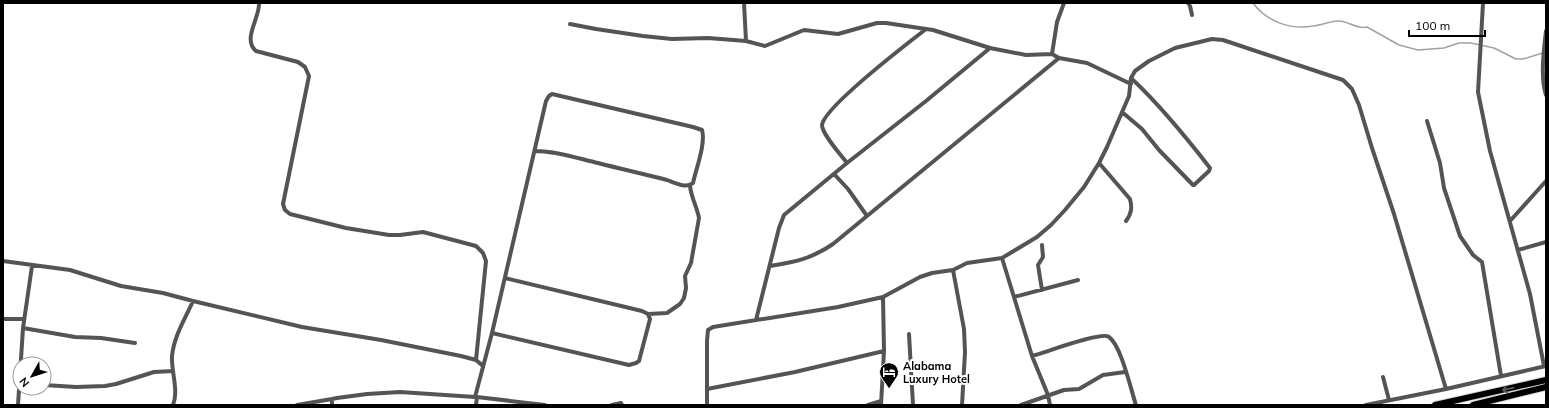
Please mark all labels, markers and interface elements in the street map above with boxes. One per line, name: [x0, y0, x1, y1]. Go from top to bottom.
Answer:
scale bar: [1409, 12, 1485, 38]
text: 100 m: [1415, 18, 1450, 33]
north arrow: [12, 356, 52, 396]
place label: Alabama Luxury Hotel: [903, 359, 970, 386]
hotel icon: Alabama Luxury Hotel: [878, 361, 900, 389]
text: N: [16, 375, 32, 390]
one-way arrow: [1502, 385, 1515, 393]

